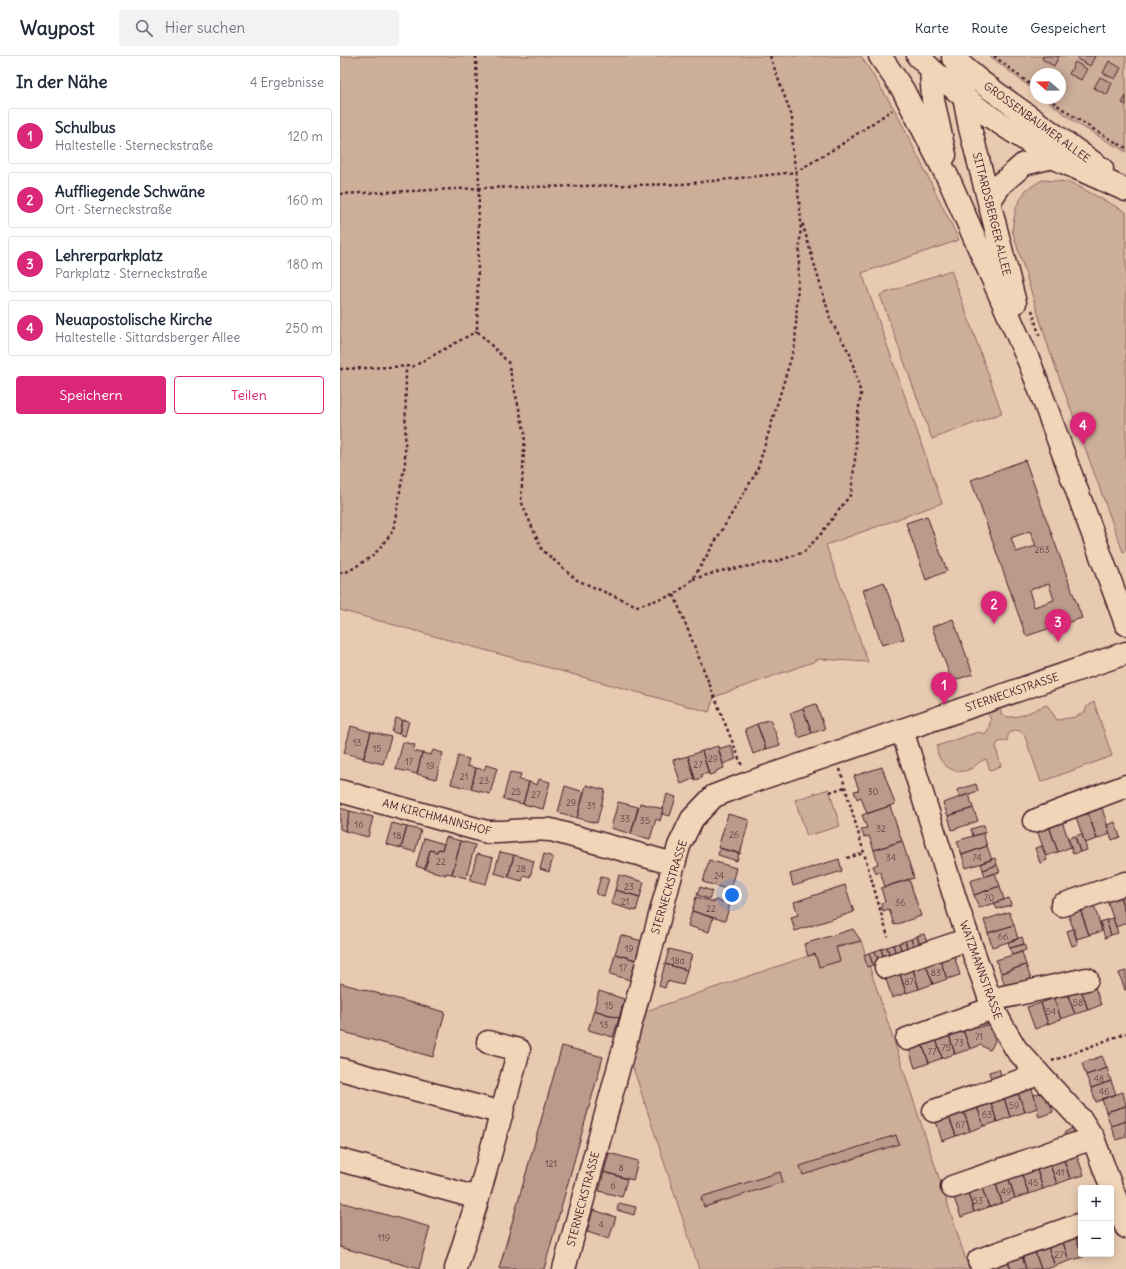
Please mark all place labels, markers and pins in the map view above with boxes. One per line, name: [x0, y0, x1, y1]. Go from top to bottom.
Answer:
pin: 4: [1070, 412, 1096, 445]
pin: 2: [981, 591, 1007, 624]
pin: 3: [1045, 609, 1071, 642]
pin: 1: [931, 672, 957, 705]

